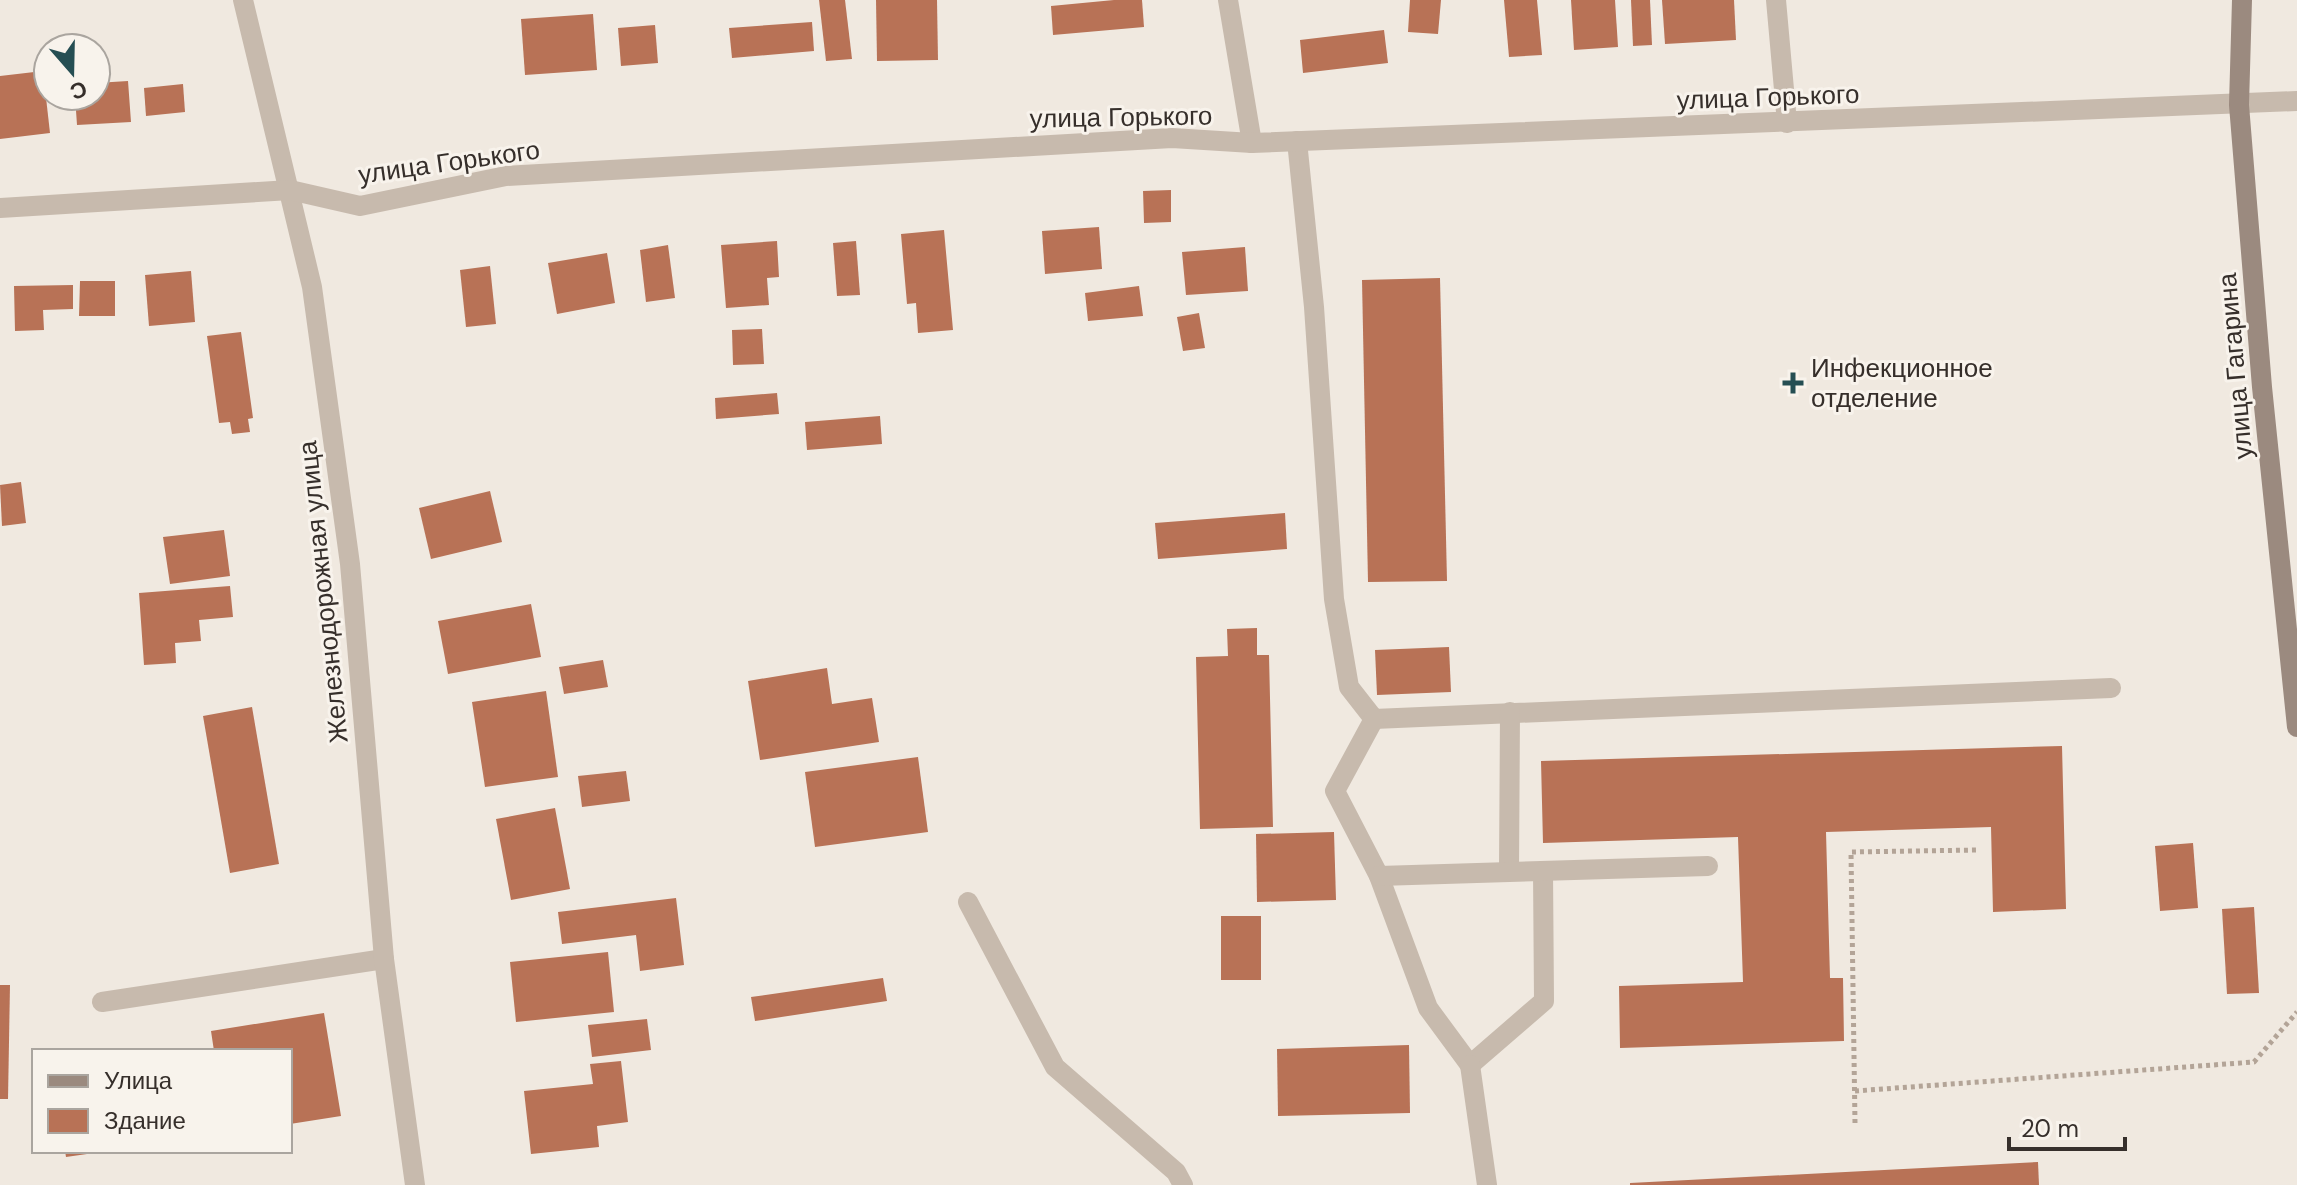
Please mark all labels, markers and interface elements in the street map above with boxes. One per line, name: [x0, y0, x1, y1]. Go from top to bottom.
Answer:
north arrow: [32, 32, 112, 112]
text: С: [66, 74, 91, 107]
street label: улица Горького: [1676, 77, 1860, 117]
street label: улица Горького: [1029, 98, 1213, 136]
street label: улица Горького: [356, 132, 542, 192]
street label: улица Гагарина: [2210, 271, 2260, 460]
place label: Инфекционное отделение: [1811, 351, 1993, 415]
marker: Инфекционное отделение: [1782, 372, 1804, 394]
street label: Железнодорожная улица: [290, 439, 356, 745]
legend: [32, 1049, 292, 1153]
text: Улица: [104, 1065, 173, 1096]
scale bar: [2009, 1101, 2125, 1151]
text: Здание: [104, 1105, 186, 1136]
text: 20 m: [2021, 1113, 2079, 1144]

